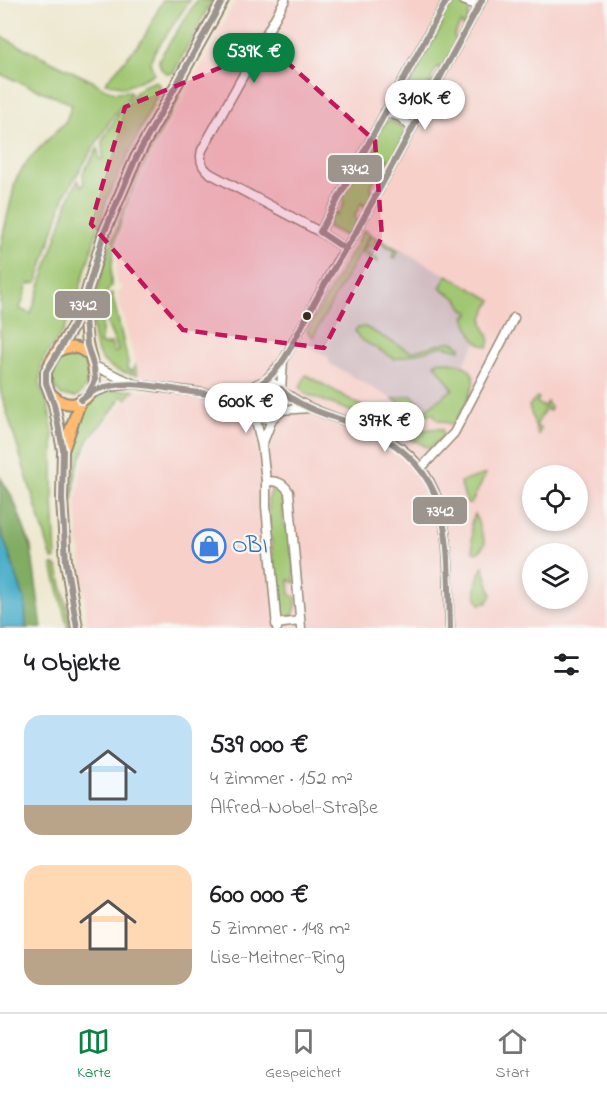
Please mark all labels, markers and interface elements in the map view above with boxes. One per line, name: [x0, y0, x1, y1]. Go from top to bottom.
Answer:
pin: 539K €: [205, 33, 303, 84]
text: 539K €: [227, 38, 281, 67]
pin: 310K €: [376, 80, 474, 131]
text: 310K €: [399, 85, 451, 114]
line badge: 7342: [327, 154, 383, 183]
text: 7342: [341, 158, 369, 182]
line badge: 7342: [54, 290, 111, 319]
text: 7342: [69, 294, 97, 318]
unlabelled marker: [301, 310, 313, 322]
pin: 600K €: [197, 383, 295, 434]
text: 600K €: [219, 388, 273, 417]
pin: 397K €: [336, 402, 434, 453]
text: 397K €: [359, 407, 411, 436]
map controls: [522, 465, 588, 609]
button: locate: [522, 465, 588, 531]
line badge: 7342: [412, 496, 468, 525]
text: 7342: [426, 500, 454, 524]
shop icon: OBI: [191, 528, 227, 564]
place label: OBI: [232, 529, 268, 564]
button: layers: [522, 543, 588, 609]
text: 4 Objekte: [24, 645, 120, 683]
icon: filters: [550, 648, 583, 681]
text: 539 000 €: [210, 727, 308, 765]
icon: home: [72, 739, 144, 811]
text: 4 Zimmer · 152 m²: [210, 765, 353, 794]
text: Alfred-Nobel-Straße: [210, 794, 378, 823]
text: 600 000 €: [210, 877, 309, 915]
icon: home: [72, 889, 144, 961]
text: 5 Zimmer · 148 m²: [210, 915, 350, 944]
text: Lise-Meitner-Ring: [210, 944, 345, 973]
tab: Karte: [77, 1025, 111, 1085]
tab: Gespeichert: [265, 1025, 341, 1085]
tab: Start: [495, 1025, 530, 1085]

